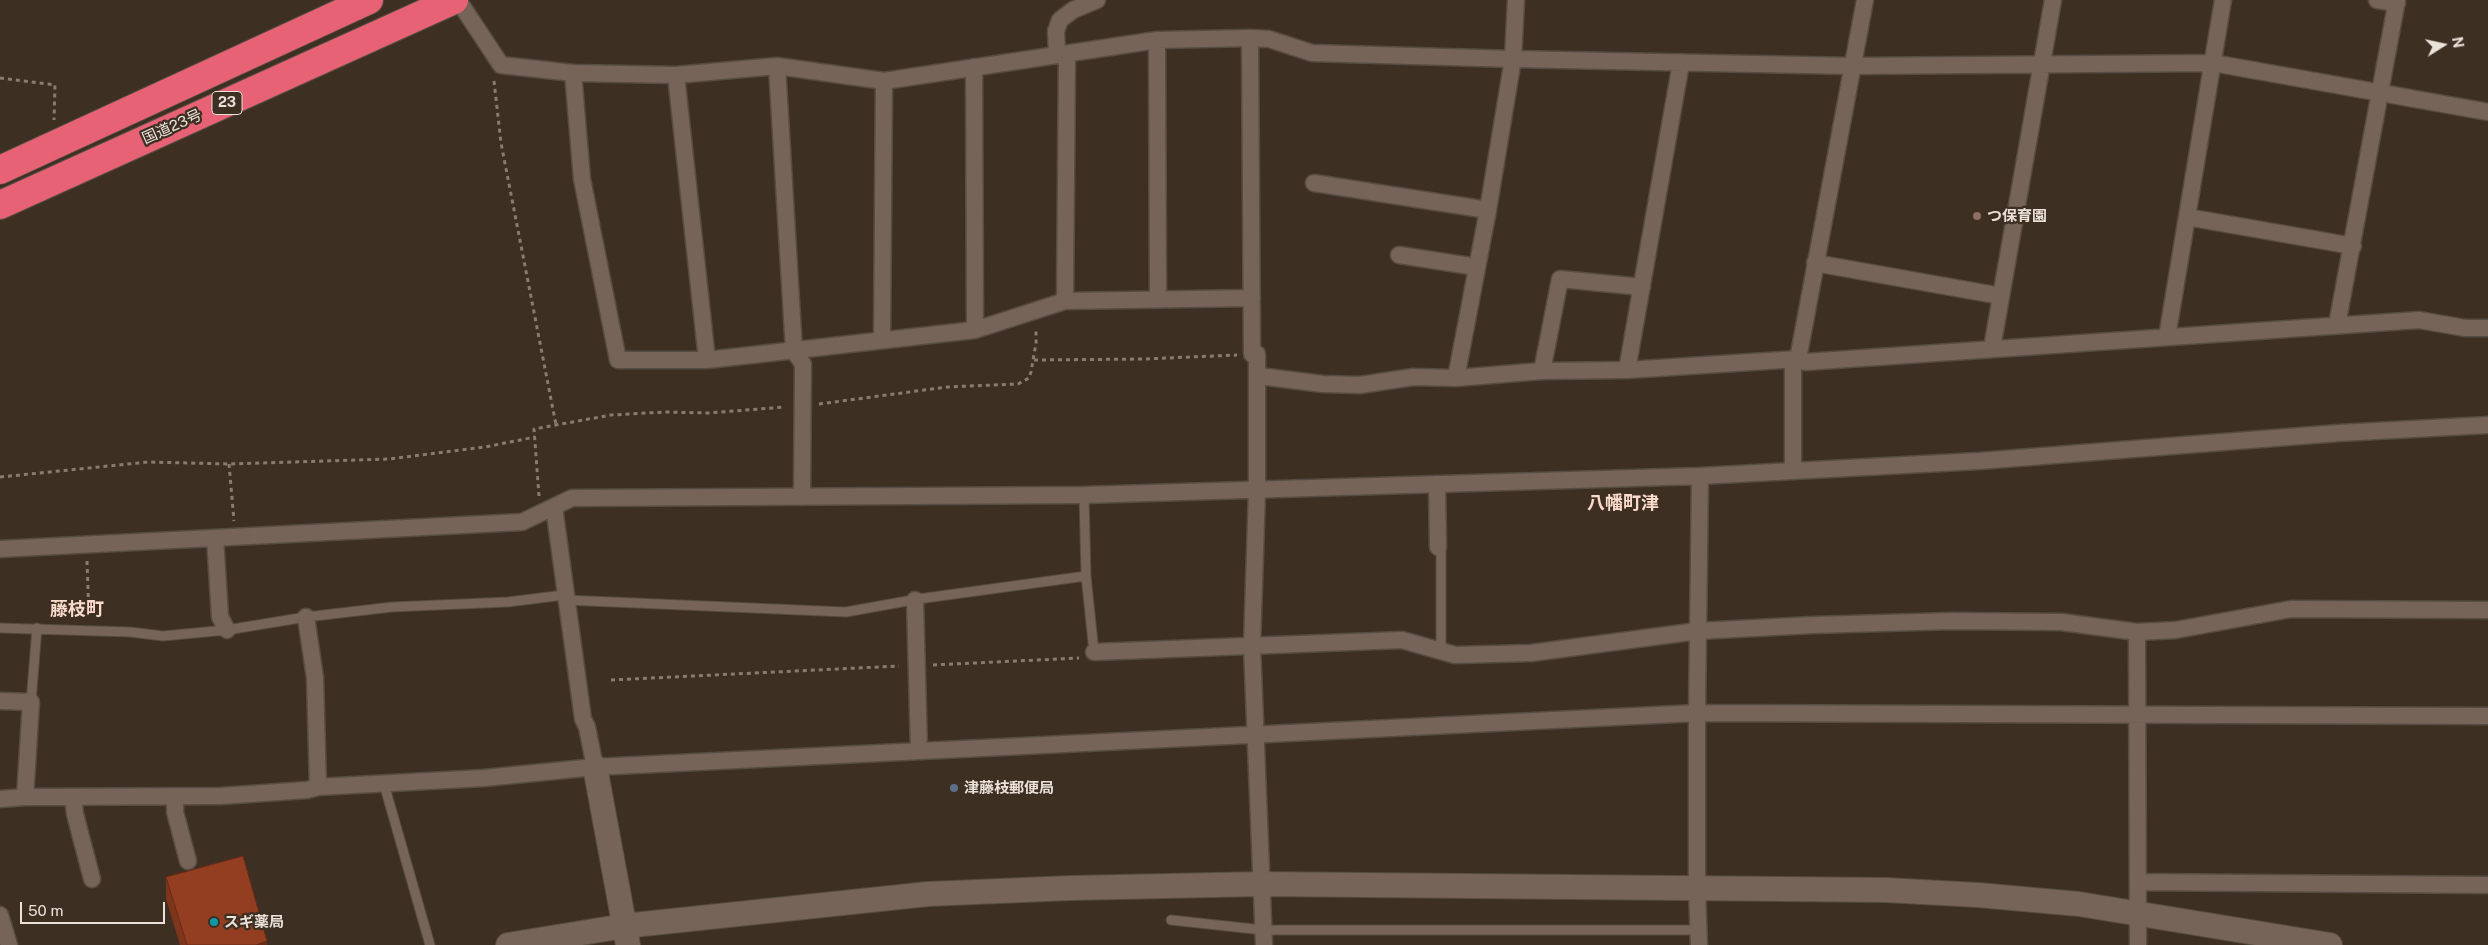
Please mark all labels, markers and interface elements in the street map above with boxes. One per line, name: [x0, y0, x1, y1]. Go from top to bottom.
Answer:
north arrow: [2418, 20, 2468, 70]
text: N: [2449, 36, 2467, 49]
road number: 23: [212, 92, 242, 115]
street label: 国道23号: [139, 106, 205, 148]
place label: つ保育園: [1987, 207, 2047, 225]
marker: つ保育園: [1971, 210, 1983, 222]
district label: 八幡町津: [1587, 492, 1659, 514]
district label: 藤枝町: [50, 598, 104, 620]
place label: 津藤枝郵便局: [964, 779, 1054, 797]
marker: 津藤枝郵便局: [948, 782, 960, 794]
scale bar: [22, 892, 168, 924]
text: 50 m: [28, 902, 63, 919]
place label: スギ薬局: [224, 913, 284, 931]
marker: スギ薬局: [208, 916, 220, 928]

